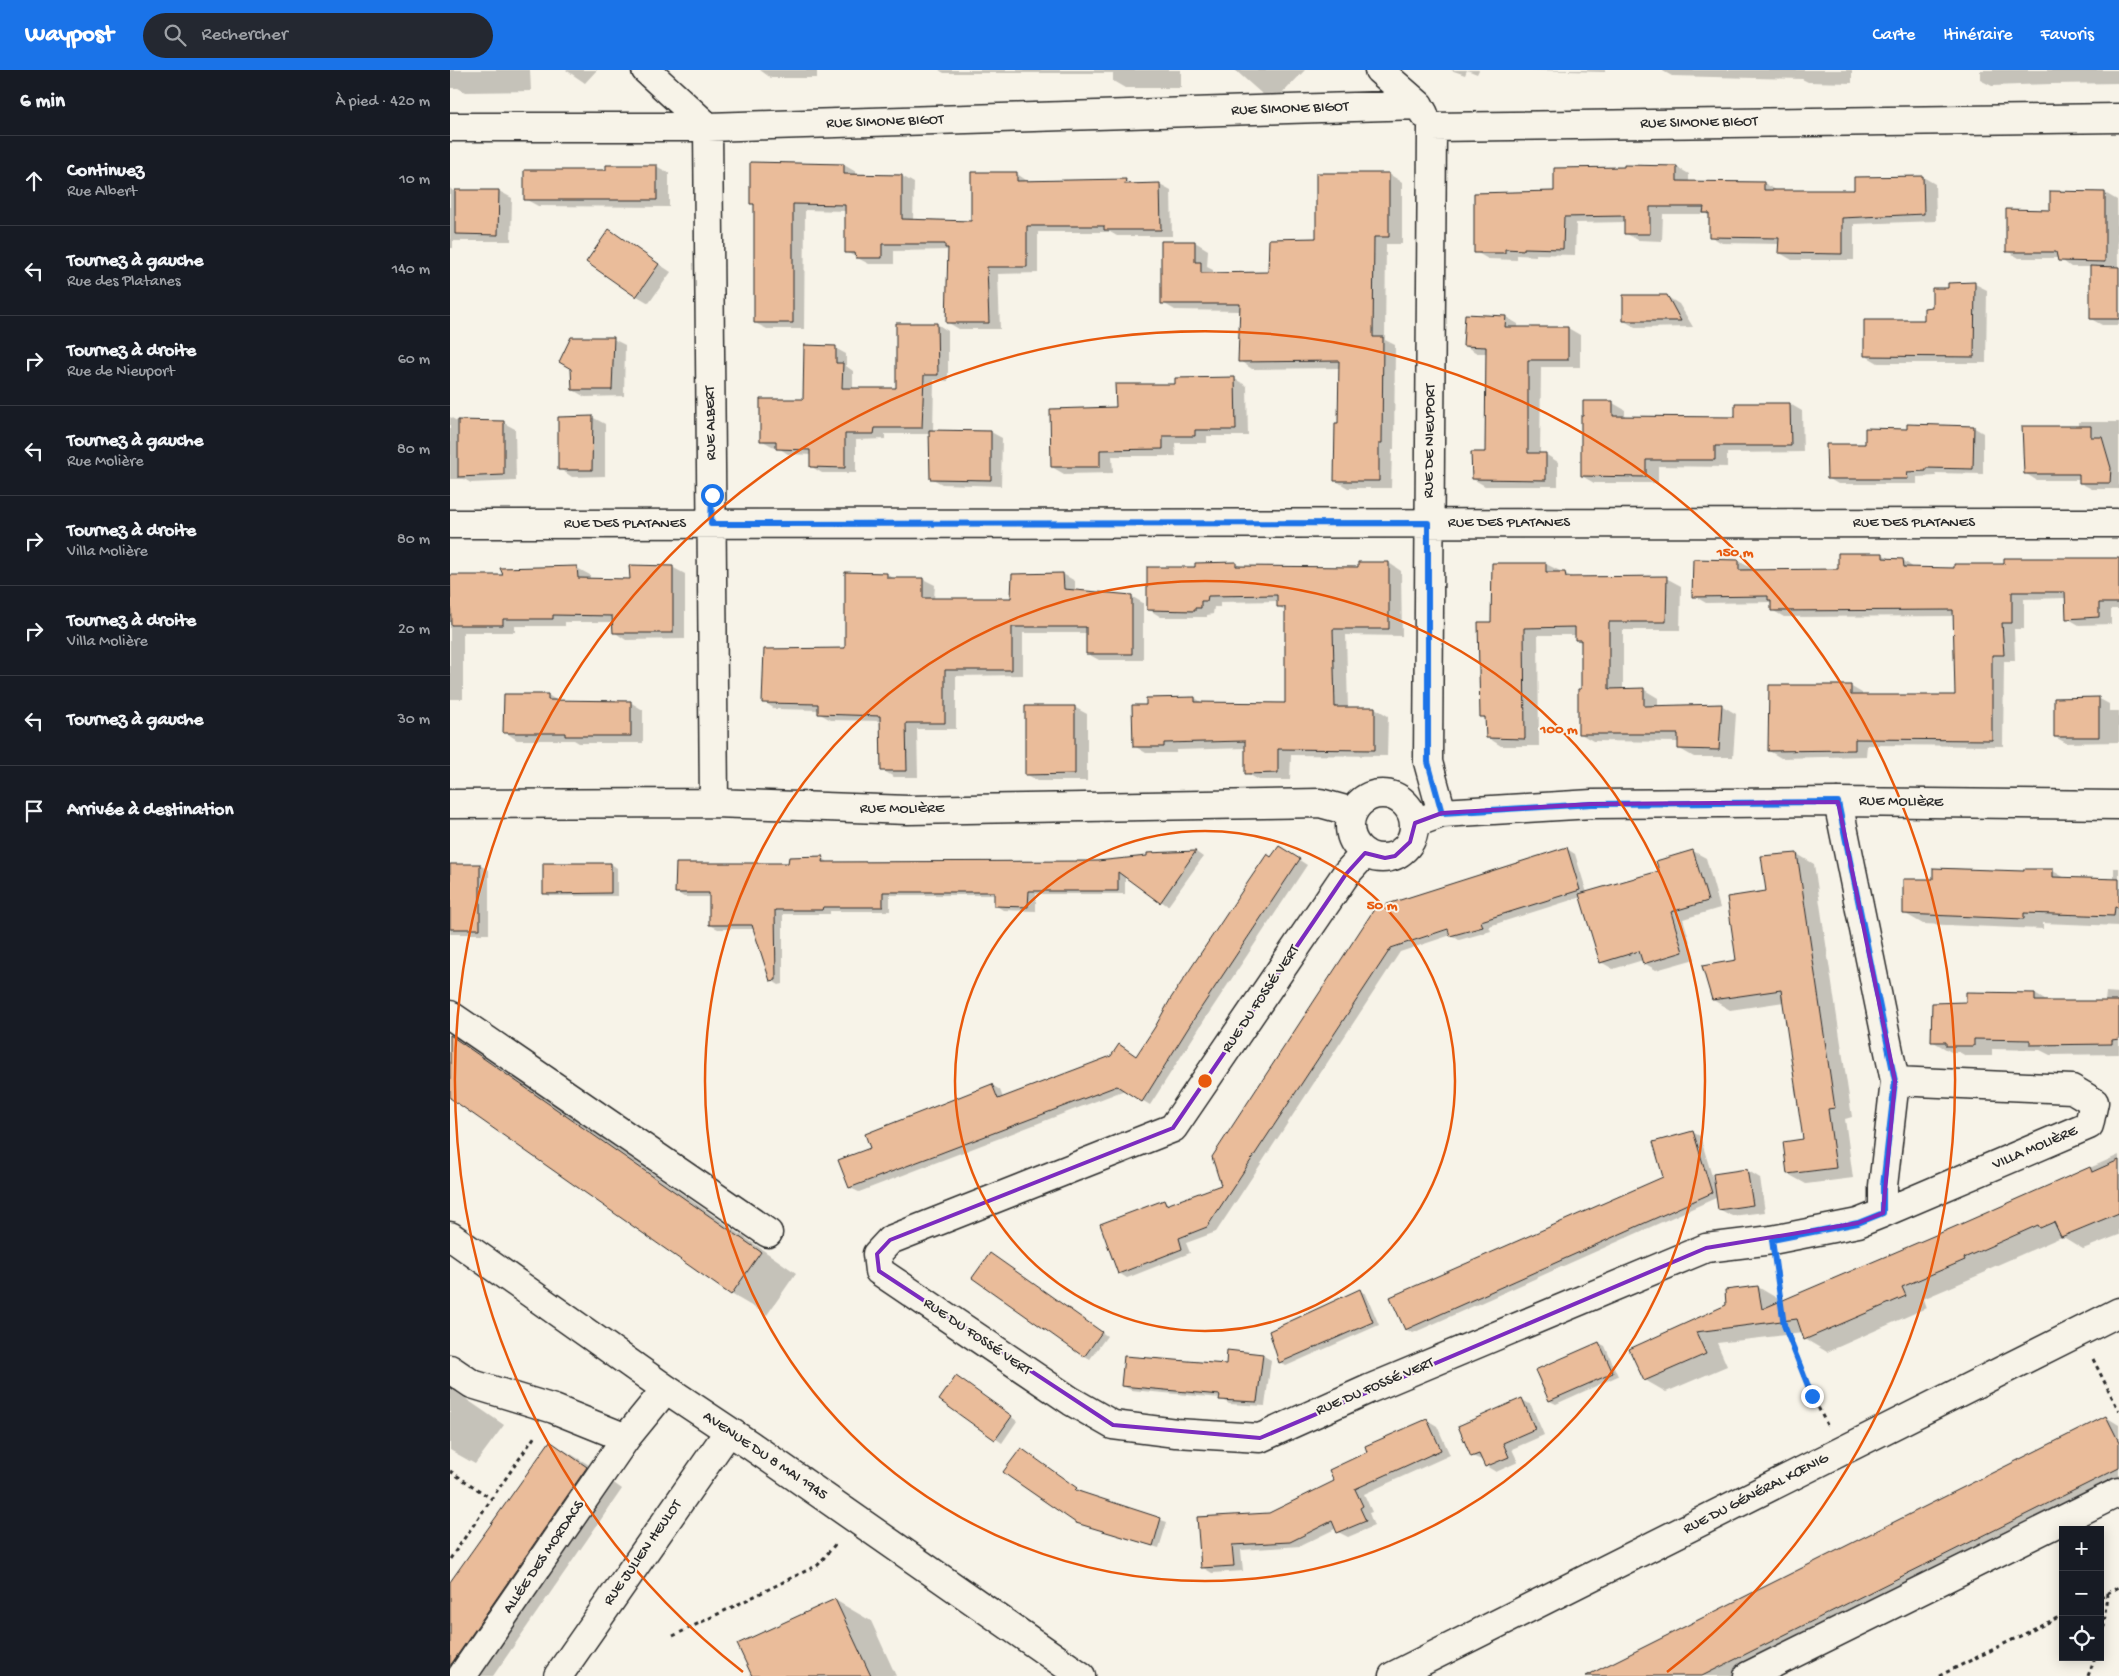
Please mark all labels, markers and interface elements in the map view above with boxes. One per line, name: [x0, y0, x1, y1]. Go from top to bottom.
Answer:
search box: [143, 13, 493, 58]
text: Waypost: [25, 21, 113, 50]
icon: search: [161, 21, 189, 49]
text: Rechercher: [201, 24, 288, 47]
text: Carte: [1872, 25, 1915, 46]
text: Itinéraire: [1943, 25, 2013, 46]
text: Favoris: [2041, 25, 2094, 46]
text: 6 min: [20, 90, 65, 115]
text: À pied · 420 m: [336, 93, 430, 112]
street label: RUE SIMONE BIGOT: [1231, 98, 1350, 120]
street label: RUE SIMONE BIGOT: [826, 111, 945, 133]
street label: RUE SIMONE BIGOT: [1640, 113, 1759, 133]
text: Continuez: [67, 160, 144, 183]
icon: ahead: [20, 167, 48, 195]
text: 10 m: [399, 171, 430, 190]
text: Rue Albert: [67, 183, 137, 202]
text: Tournez à gauche: [67, 250, 203, 273]
icon: left: [20, 257, 48, 285]
text: 140 m: [392, 261, 430, 280]
text: Rue des Platanes: [67, 273, 181, 292]
text: Tournez à droite: [67, 340, 196, 363]
icon: right: [20, 347, 48, 375]
text: 60 m: [398, 351, 430, 370]
text: Rue de Nieuport: [67, 363, 174, 382]
street label: RUE DE NIEUPORT: [1420, 382, 1440, 498]
street label: RUE ALBERT: [701, 384, 721, 460]
text: Tournez à gauche: [67, 430, 203, 453]
icon: left: [20, 437, 48, 465]
text: 80 m: [397, 441, 430, 460]
text: Rue Molière: [67, 453, 144, 472]
route start: [701, 484, 724, 507]
street label: RUE DES PLATANES: [1448, 514, 1570, 532]
street label: RUE DES PLATANES: [1853, 514, 1975, 532]
street label: RUE DES PLATANES: [564, 515, 686, 533]
text: Tournez à droite: [67, 520, 196, 543]
icon: right: [20, 527, 48, 555]
text: 80 m: [397, 531, 430, 550]
text: Villa Molière: [67, 543, 148, 562]
text: 150 m: [1716, 544, 1754, 562]
text: Tournez à droite: [67, 610, 196, 633]
icon: right: [20, 617, 48, 645]
text: 20 m: [398, 621, 430, 640]
text: Villa Molière: [67, 633, 148, 652]
icon: left: [20, 707, 48, 735]
text: Tournez à gauche: [67, 709, 203, 732]
text: 30 m: [397, 711, 430, 730]
text: 100 m: [1539, 721, 1578, 739]
street label: RUE MOLIÈRE: [1859, 792, 1944, 812]
icon: arrive: [20, 797, 48, 825]
text: Arrivée à destination: [67, 799, 233, 822]
street label: RUE MOLIÈRE: [860, 800, 945, 818]
text: 50 m: [1367, 897, 1398, 915]
street label: RUE DU FOSSÉ VERT: [1218, 941, 1304, 1056]
centre of rings: [1196, 1072, 1214, 1090]
street label: VILLA MOLIÈRE: [1989, 1122, 2081, 1174]
street label: RUE DU FOSSÉ VERT: [920, 1294, 1035, 1380]
street label: RUE DU FOSSÉ VERT: [1313, 1354, 1438, 1420]
route end: [1801, 1385, 1824, 1408]
street label: AVENUE DU 8 MAI 1945: [699, 1408, 831, 1505]
street label: RUE DU GÉNÉRAL KŒNIG: [1680, 1449, 1832, 1539]
street label: RUE JULIEN HEULOT: [600, 1496, 687, 1609]
street label: ALLÉE DES MORDACS: [499, 1497, 589, 1617]
map controls: [2059, 1526, 2104, 1661]
button: +: [2059, 1526, 2104, 1571]
button: −: [2059, 1571, 2104, 1616]
button: locate: [2059, 1616, 2104, 1661]

